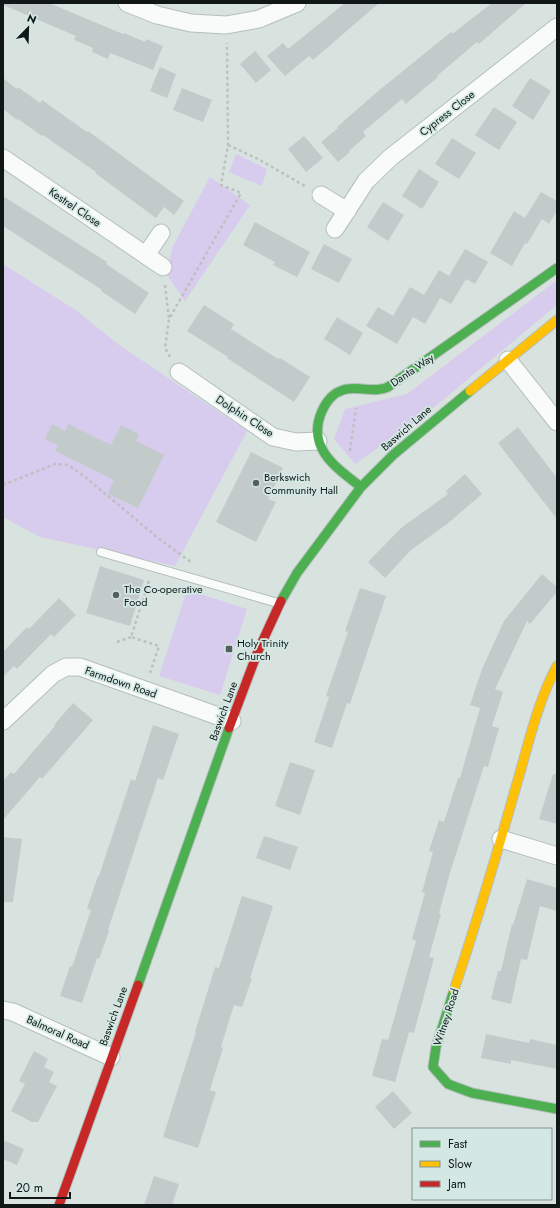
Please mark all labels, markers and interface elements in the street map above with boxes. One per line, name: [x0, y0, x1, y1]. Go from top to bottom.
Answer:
north arrow: [8, 8, 48, 48]
text: N: [25, 10, 39, 28]
street label: Cypress Close: [416, 86, 478, 140]
street label: Kestrel Close: [46, 184, 105, 231]
street label: Danta Way: [387, 349, 437, 391]
street label: Dolphin Close: [213, 391, 277, 441]
street label: Baswich Lane: [377, 401, 435, 454]
place label: Berkswich Community Hall: [264, 469, 338, 498]
marker: Berkswich Community Hall: [251, 478, 261, 488]
place label: The Co-operative Food: [124, 581, 203, 610]
marker: The Co-operative Food: [111, 590, 121, 600]
place label: Holy Trinity Church: [237, 635, 289, 664]
marker: Holy Trinity Church: [224, 644, 234, 654]
street label: Farmdown Road: [83, 662, 159, 702]
street label: Baswich Lane: [205, 679, 241, 743]
street label: Baswich Lane: [95, 984, 131, 1048]
street label: Witney Road: [429, 986, 463, 1048]
street label: Balmoral Road: [24, 1011, 92, 1053]
legend: [412, 1128, 552, 1200]
text: Fast: [448, 1135, 467, 1153]
text: Slow: [448, 1155, 473, 1173]
scale bar: [10, 1174, 70, 1200]
text: Jam: [446, 1175, 466, 1193]
text: 20 m: [16, 1179, 43, 1197]

